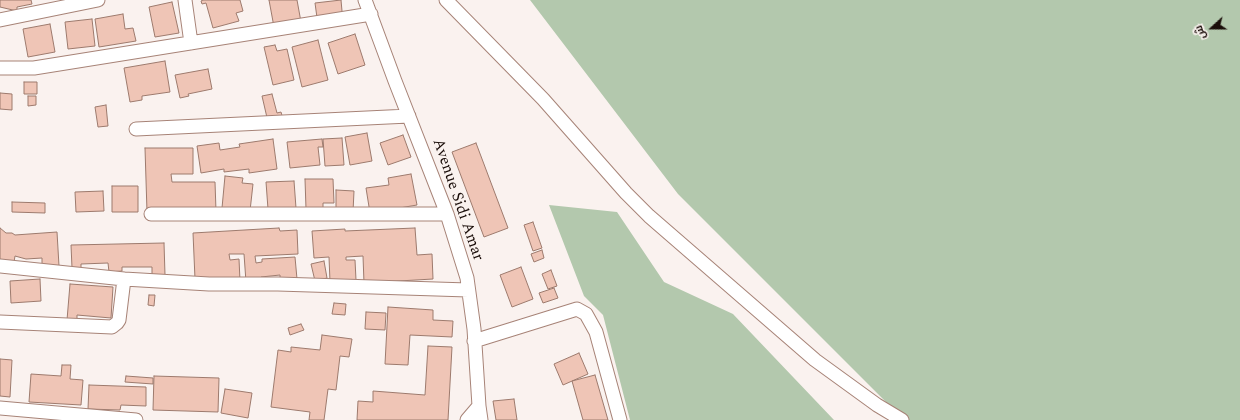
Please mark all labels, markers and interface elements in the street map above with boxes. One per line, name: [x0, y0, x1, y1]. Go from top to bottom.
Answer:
north arrow: [1192, 8, 1232, 48]
text: ش: [1190, 23, 1211, 42]
street label: Avenue Sidi Amar: [427, 136, 487, 264]

